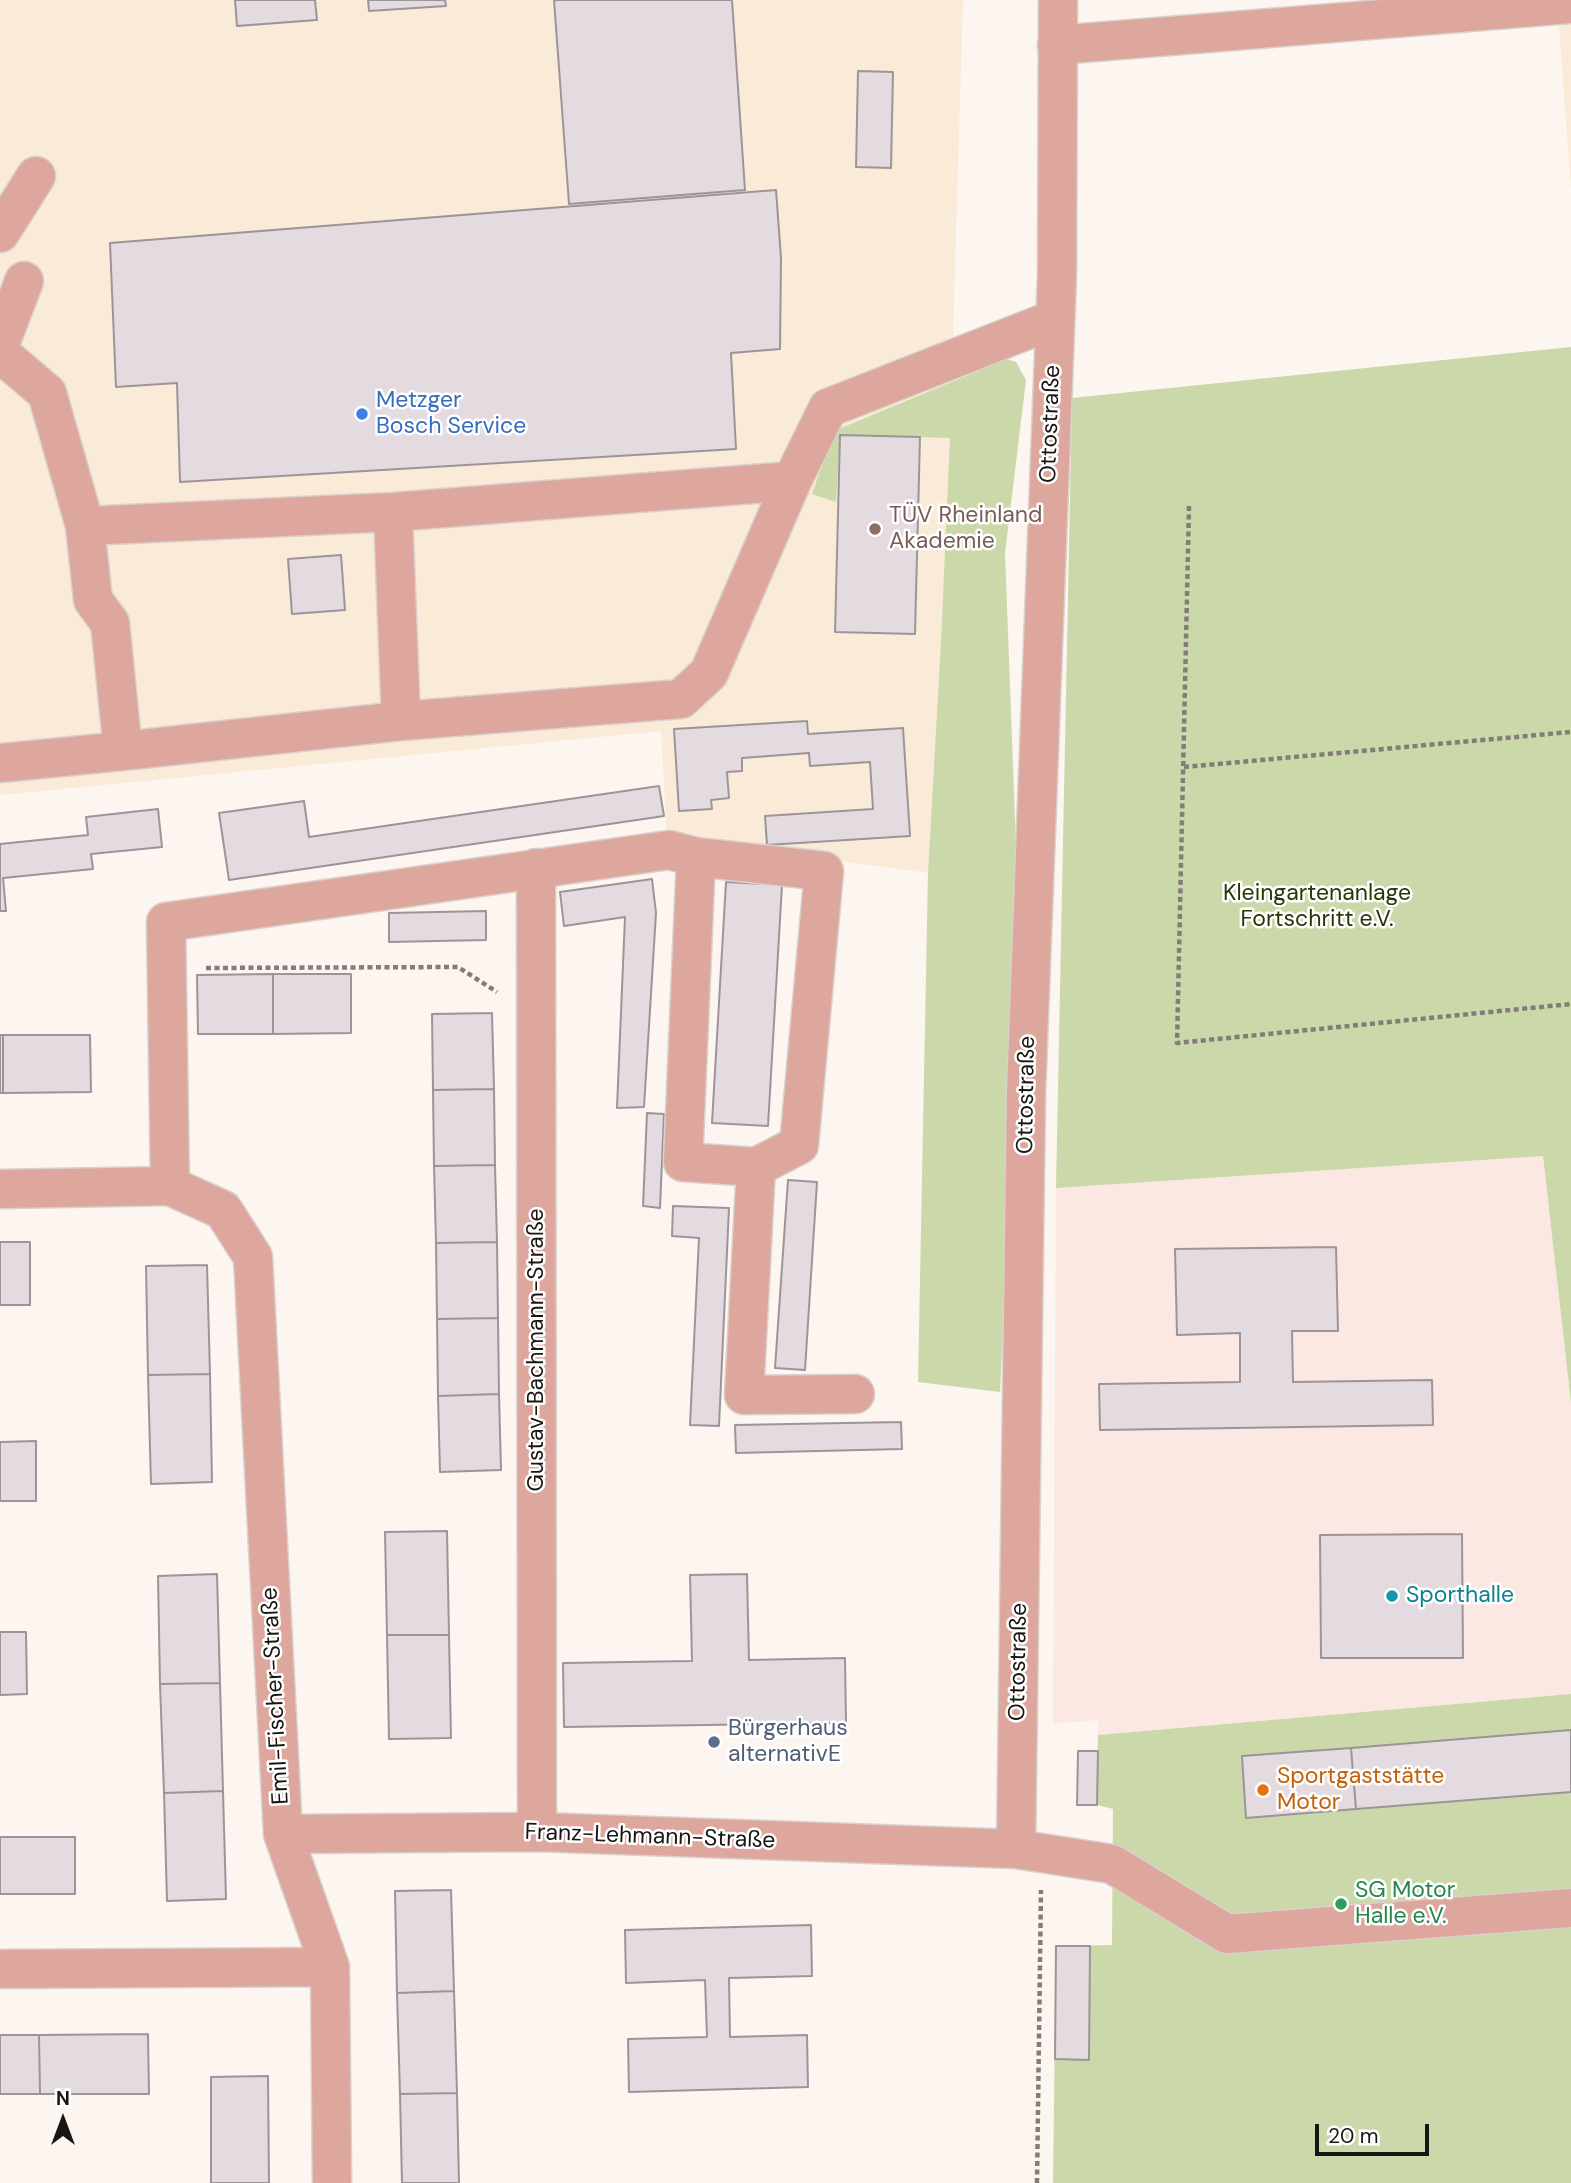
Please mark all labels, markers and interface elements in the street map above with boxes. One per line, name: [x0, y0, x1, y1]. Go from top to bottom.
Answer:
street label: Ottostraße: [1035, 364, 1067, 484]
place label: Metzger Bosch Service: [376, 387, 526, 441]
marker: Metzger Bosch Service: [354, 406, 370, 422]
place label: TÜV Rheinland Akademie: [889, 502, 1042, 556]
marker: TÜV Rheinland Akademie: [867, 521, 883, 537]
park label: Kleingartenanlage Fortschritt e.V.: [1223, 880, 1411, 934]
street label: Ottostraße: [1012, 1036, 1042, 1154]
street label: Gustav-Bachmann-Straße: [523, 1208, 551, 1492]
place label: Sporthalle: [1406, 1582, 1514, 1610]
street label: Emil-Fischer-Straße: [257, 1587, 295, 1805]
marker: Sporthalle: [1384, 1588, 1400, 1604]
street label: Ottostraße: [1004, 1603, 1034, 1721]
place label: Bürgerhaus alternativE: [728, 1715, 848, 1769]
marker: Bürgerhaus alternativE: [706, 1734, 722, 1750]
place label: Sportgaststätte Motor: [1277, 1763, 1444, 1817]
marker: Sportgaststätte Motor: [1255, 1782, 1271, 1798]
street label: Franz-Lehmann-Straße: [524, 1819, 776, 1855]
place label: SG Motor Halle e.V.: [1355, 1877, 1455, 1931]
marker: SG Motor Halle e.V.: [1333, 1896, 1349, 1912]
north arrow: [28, 2085, 98, 2155]
text: N: [56, 2086, 70, 2111]
scale bar: [1319, 2110, 1433, 2154]
text: 20 m: [1328, 2122, 1379, 2150]

